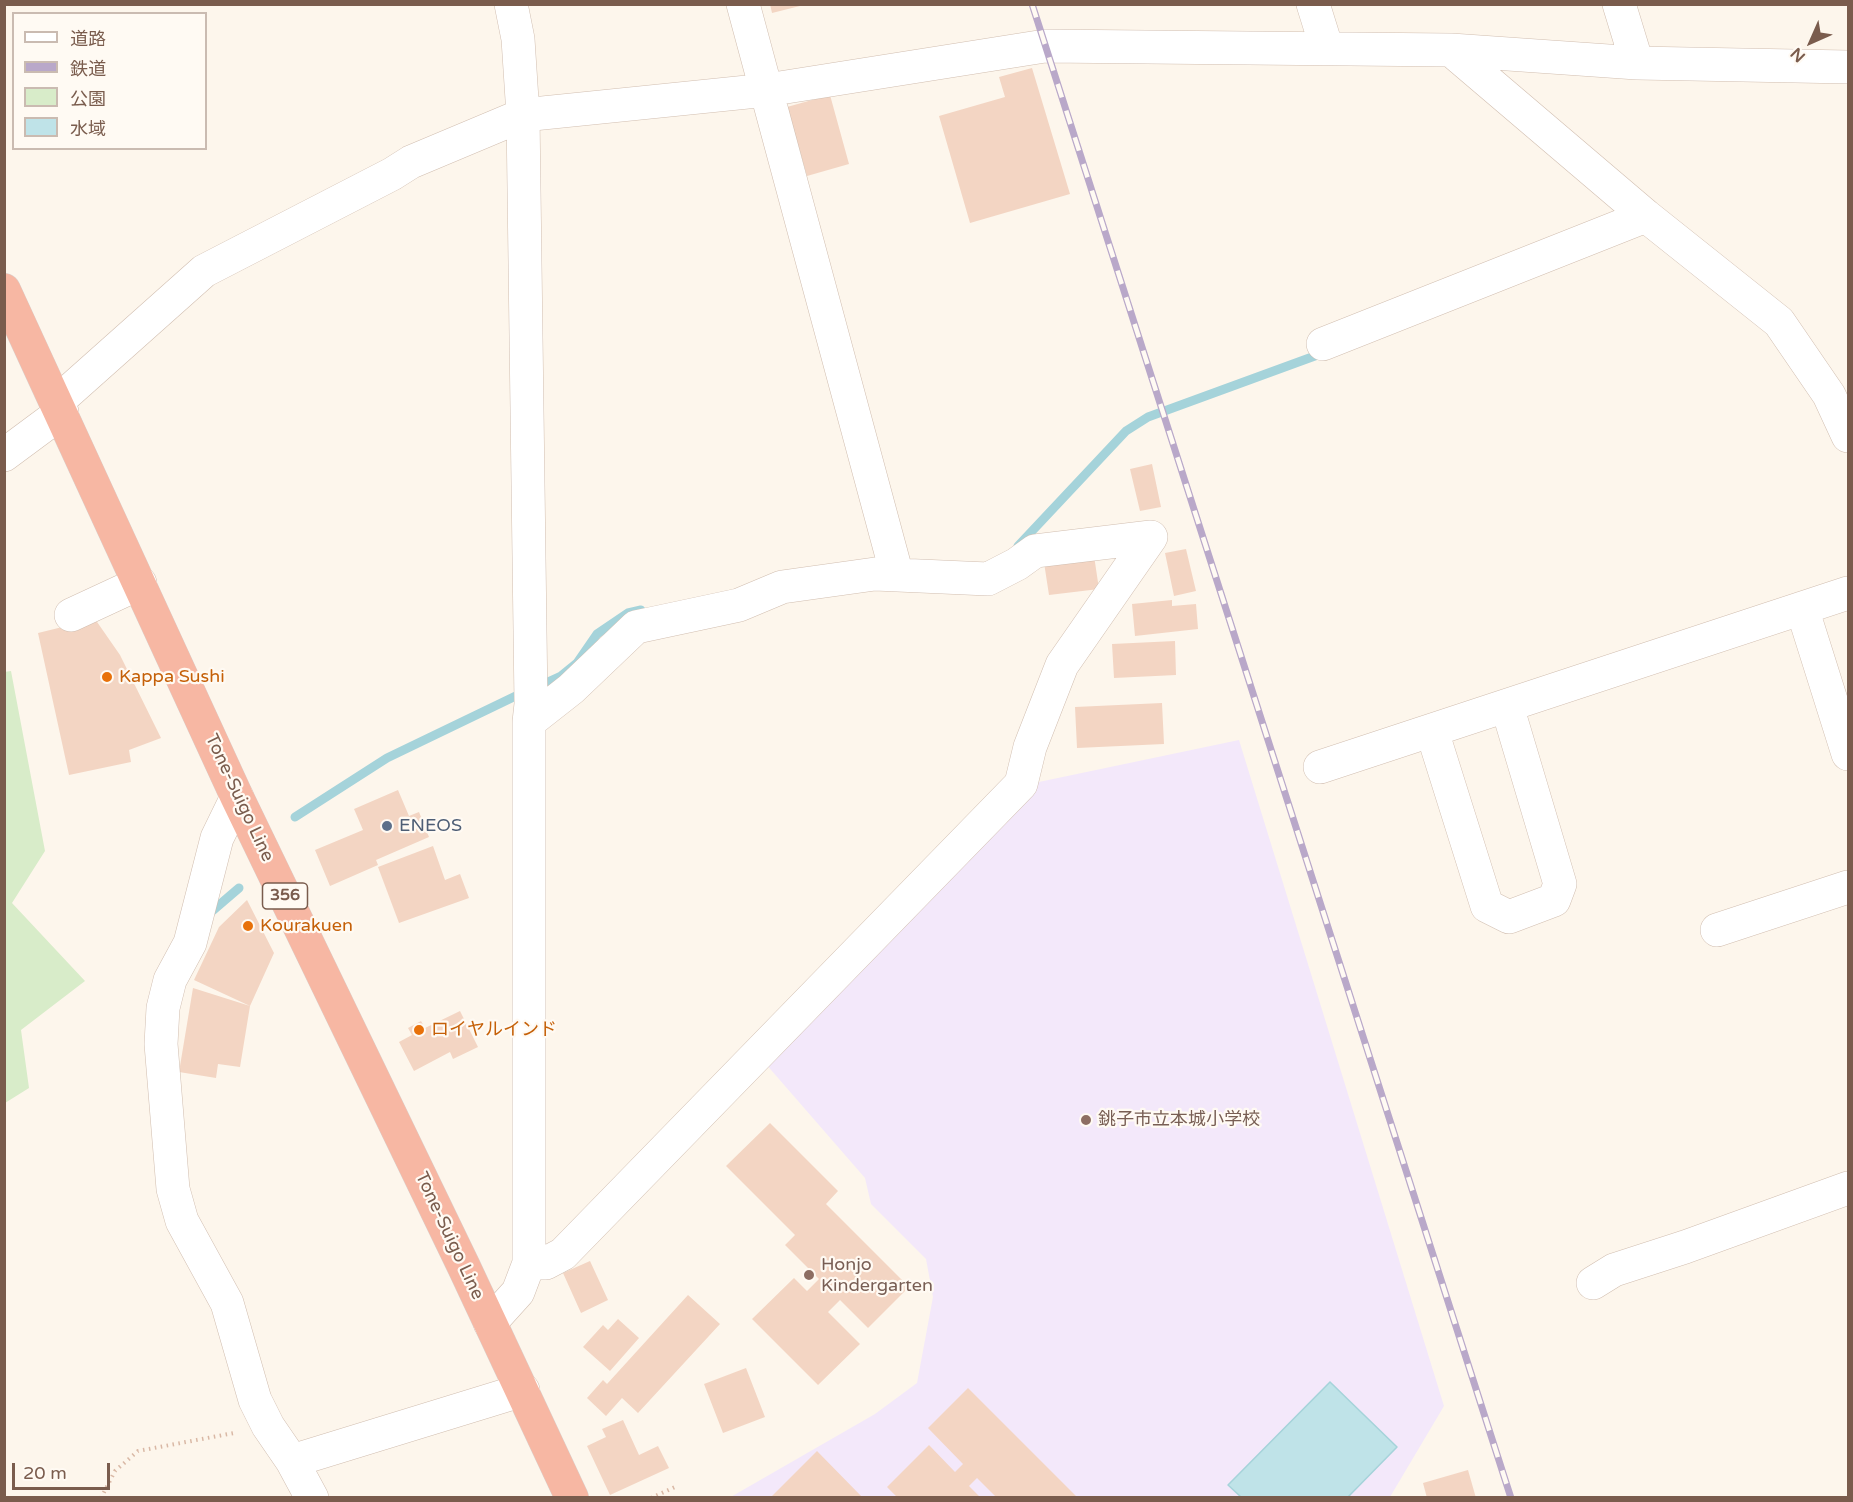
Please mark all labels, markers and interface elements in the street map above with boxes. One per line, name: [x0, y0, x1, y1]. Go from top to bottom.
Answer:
legend: [12, 12, 207, 150]
north arrow: [1781, 12, 1841, 72]
text: 道路: [70, 28, 106, 50]
text: N: [1787, 43, 1810, 66]
text: 鉄道: [70, 58, 106, 80]
text: 公園: [70, 88, 106, 110]
text: 水域: [70, 118, 106, 140]
place label: Kappa Sushi: [119, 666, 225, 688]
marker: Kappa Sushi: [100, 670, 114, 684]
street label: Tone-Suigo Line: [200, 731, 278, 865]
place label: ENEOS: [399, 815, 462, 837]
marker: ENEOS: [380, 819, 394, 833]
road number: 356: [262, 883, 308, 909]
place label: Kourakuen: [260, 915, 353, 937]
marker: Kourakuen: [241, 919, 255, 933]
place label: ロイヤルインド: [431, 1019, 557, 1041]
marker: ロイヤルインド: [412, 1023, 426, 1037]
place label: 銚子市立本城小学校: [1098, 1109, 1260, 1131]
marker: 銚子市立本城小学校: [1079, 1113, 1093, 1127]
street label: Tone-Suigo Line: [410, 1169, 488, 1303]
place label: Honjo Kindergarten: [821, 1254, 933, 1296]
marker: Honjo Kindergarten: [802, 1268, 816, 1282]
scale bar: [15, 1451, 112, 1489]
text: 20 m: [23, 1462, 67, 1484]

